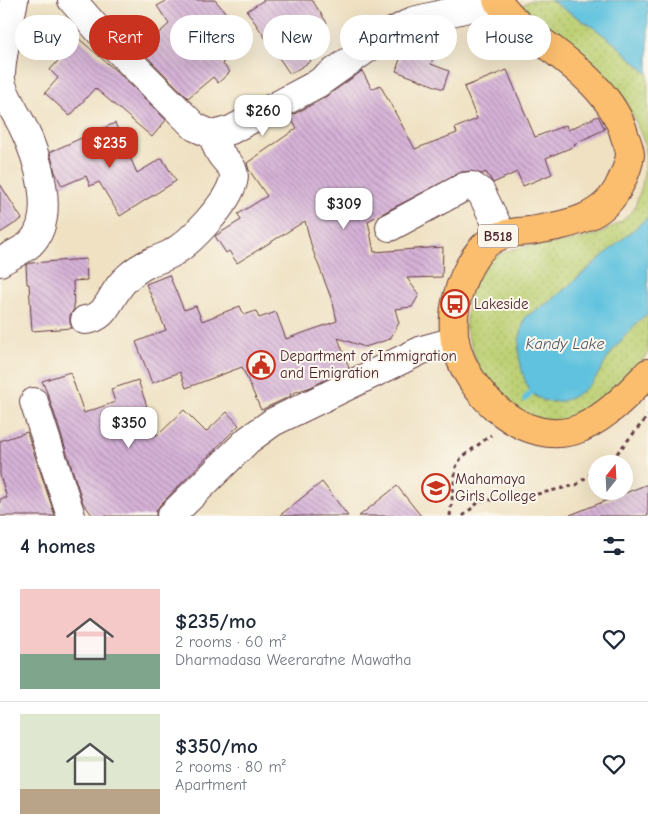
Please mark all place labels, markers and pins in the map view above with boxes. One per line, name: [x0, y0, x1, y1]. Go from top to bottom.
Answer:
pin: $260: [233, 94, 293, 137]
pin: $235: [80, 126, 140, 169]
pin: $309: [314, 188, 374, 230]
bus stop icon: Lakeside: [440, 289, 470, 319]
place label: Lakeside: [474, 295, 529, 313]
place label: Department of Immigration and Emigration: [280, 347, 457, 382]
public building icon: Department of Immigration and Emigration: [246, 350, 276, 380]
pin: $350: [99, 406, 159, 449]
place label: Mahamaya Girls College: [455, 470, 537, 505]
school or university icon: Mahamaya Girls College: [421, 473, 451, 503]

